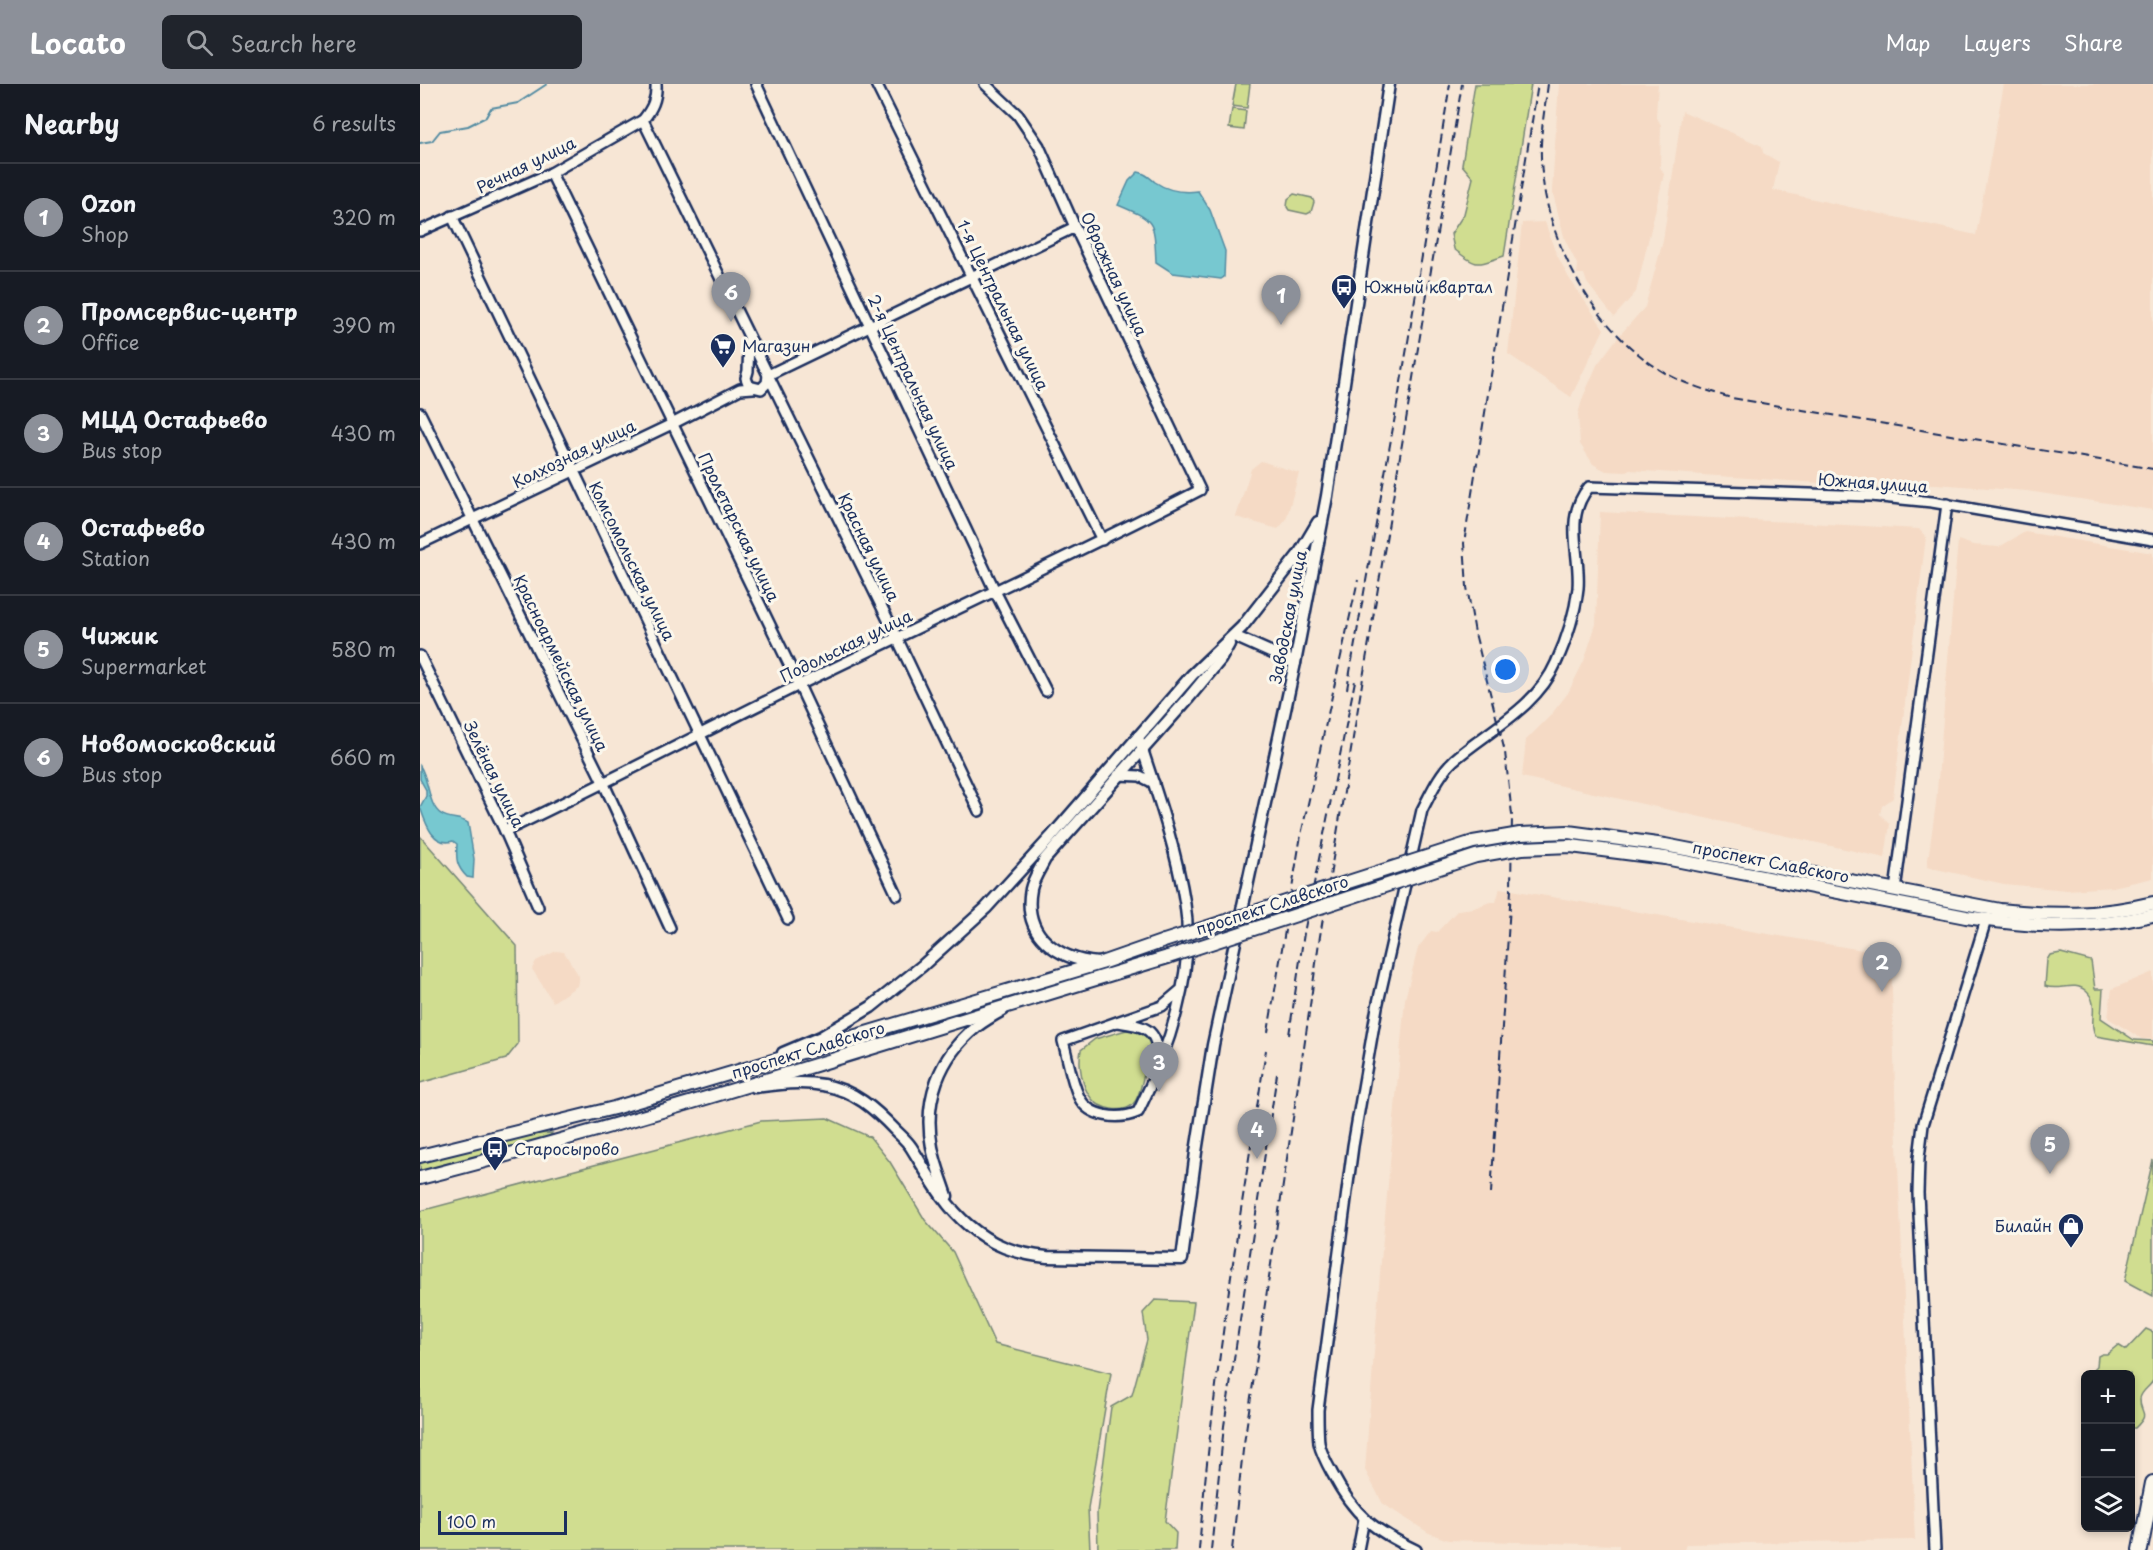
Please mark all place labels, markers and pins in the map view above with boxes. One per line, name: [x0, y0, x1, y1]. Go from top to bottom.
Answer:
pin: 6: [712, 272, 750, 322]
bus stop icon: Южный квартал: [1329, 272, 1359, 310]
place label: Южный квартал: [1364, 274, 1493, 298]
pin: 1: [1262, 276, 1300, 325]
supermarket icon: Магазин: [708, 331, 738, 369]
place label: Магазин: [742, 333, 811, 357]
pin: 2: [1862, 942, 1902, 992]
pin: 3: [1140, 1042, 1178, 1092]
pin: 4: [1238, 1110, 1276, 1159]
pin: 5: [2030, 1124, 2070, 1174]
bus stop icon: Старосырово: [480, 1134, 510, 1172]
place label: Старосырово: [514, 1136, 619, 1160]
shop icon: Билайн: [2056, 1211, 2086, 1249]
place label: Билайн: [1995, 1213, 2052, 1237]

